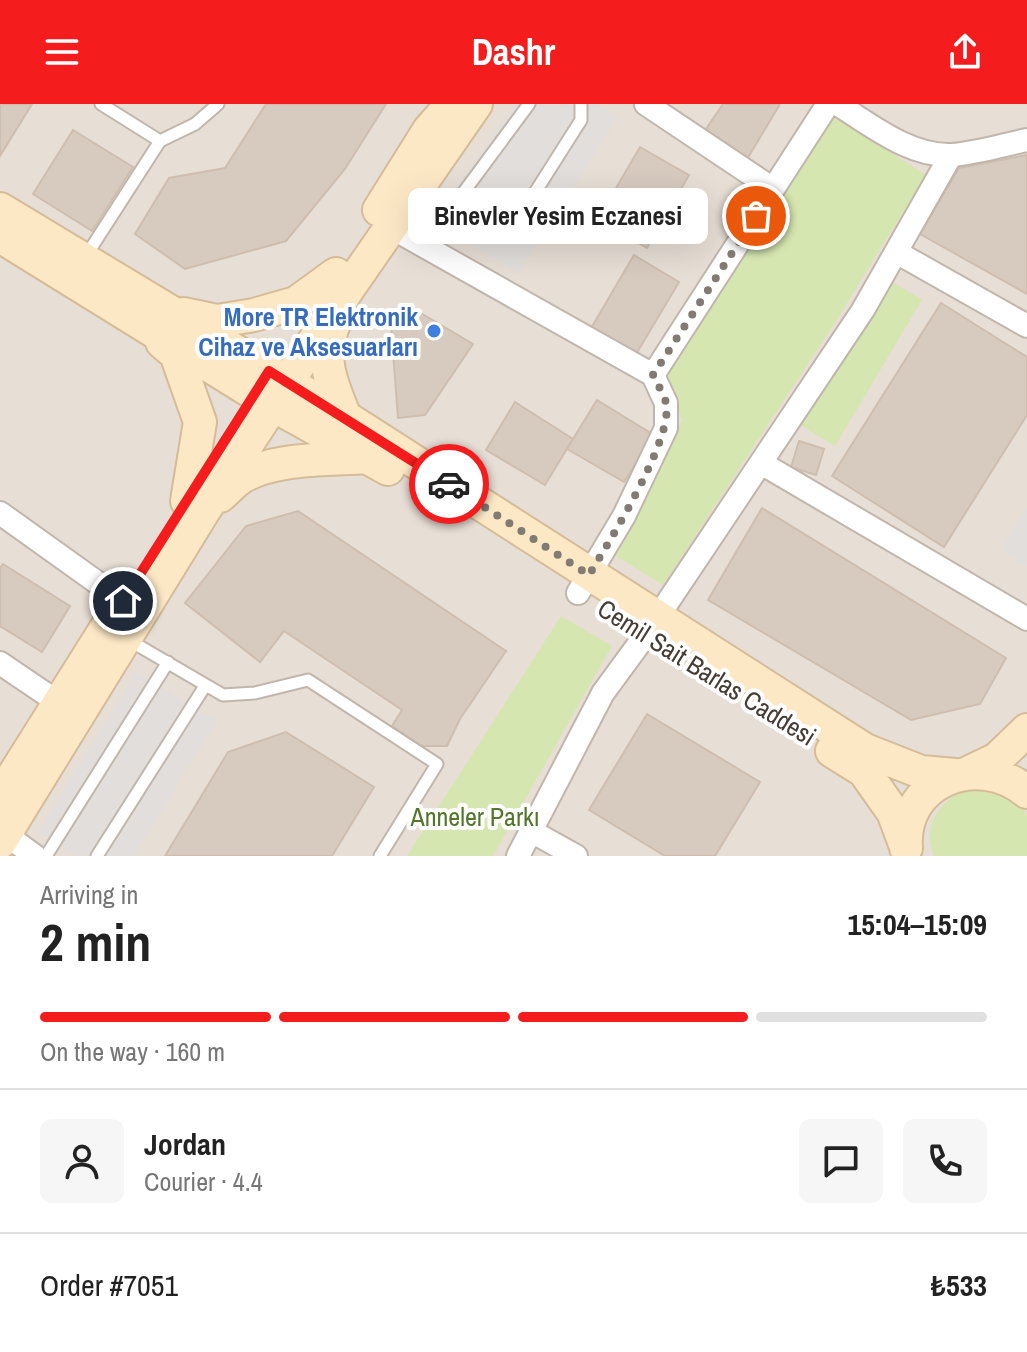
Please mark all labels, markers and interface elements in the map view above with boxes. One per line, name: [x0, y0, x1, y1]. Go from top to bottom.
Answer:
text: Dashr: [472, 28, 555, 76]
icon: menu: [40, 30, 84, 74]
icon: share: [943, 30, 987, 74]
pin: [722, 182, 790, 250]
callout: Binevler Yesim Eczanesi: [408, 188, 708, 244]
icon: bag: [734, 194, 778, 238]
text: Binevler Yesim Eczanesi: [434, 198, 682, 233]
place label: More TR Elektronik Cihaz ve Aksesuarları: [198, 299, 418, 364]
marker: More TR Elektronik Cihaz ve Aksesuarları: [425, 322, 443, 340]
courier: [409, 444, 489, 524]
icon: car: [427, 462, 471, 506]
pin: [89, 567, 157, 635]
icon: home: [101, 579, 145, 623]
street label: Cemil Sait Barlas Caddesi: [591, 591, 823, 753]
park label: Anneler Parkı: [409, 799, 540, 834]
text: Arriving in: [40, 877, 138, 912]
text: 15:04–15:09: [848, 904, 987, 944]
text: 2 min: [40, 907, 151, 977]
text: On the way · 160 m: [40, 1034, 225, 1069]
button: person: [40, 1119, 124, 1203]
button: chat: [799, 1119, 883, 1203]
button: phone: [903, 1119, 987, 1203]
text: Jordan: [144, 1124, 226, 1164]
text: Courier · 4.4: [144, 1164, 263, 1199]
text: Order #7051: [40, 1265, 178, 1305]
text: ₺533: [931, 1265, 987, 1305]

